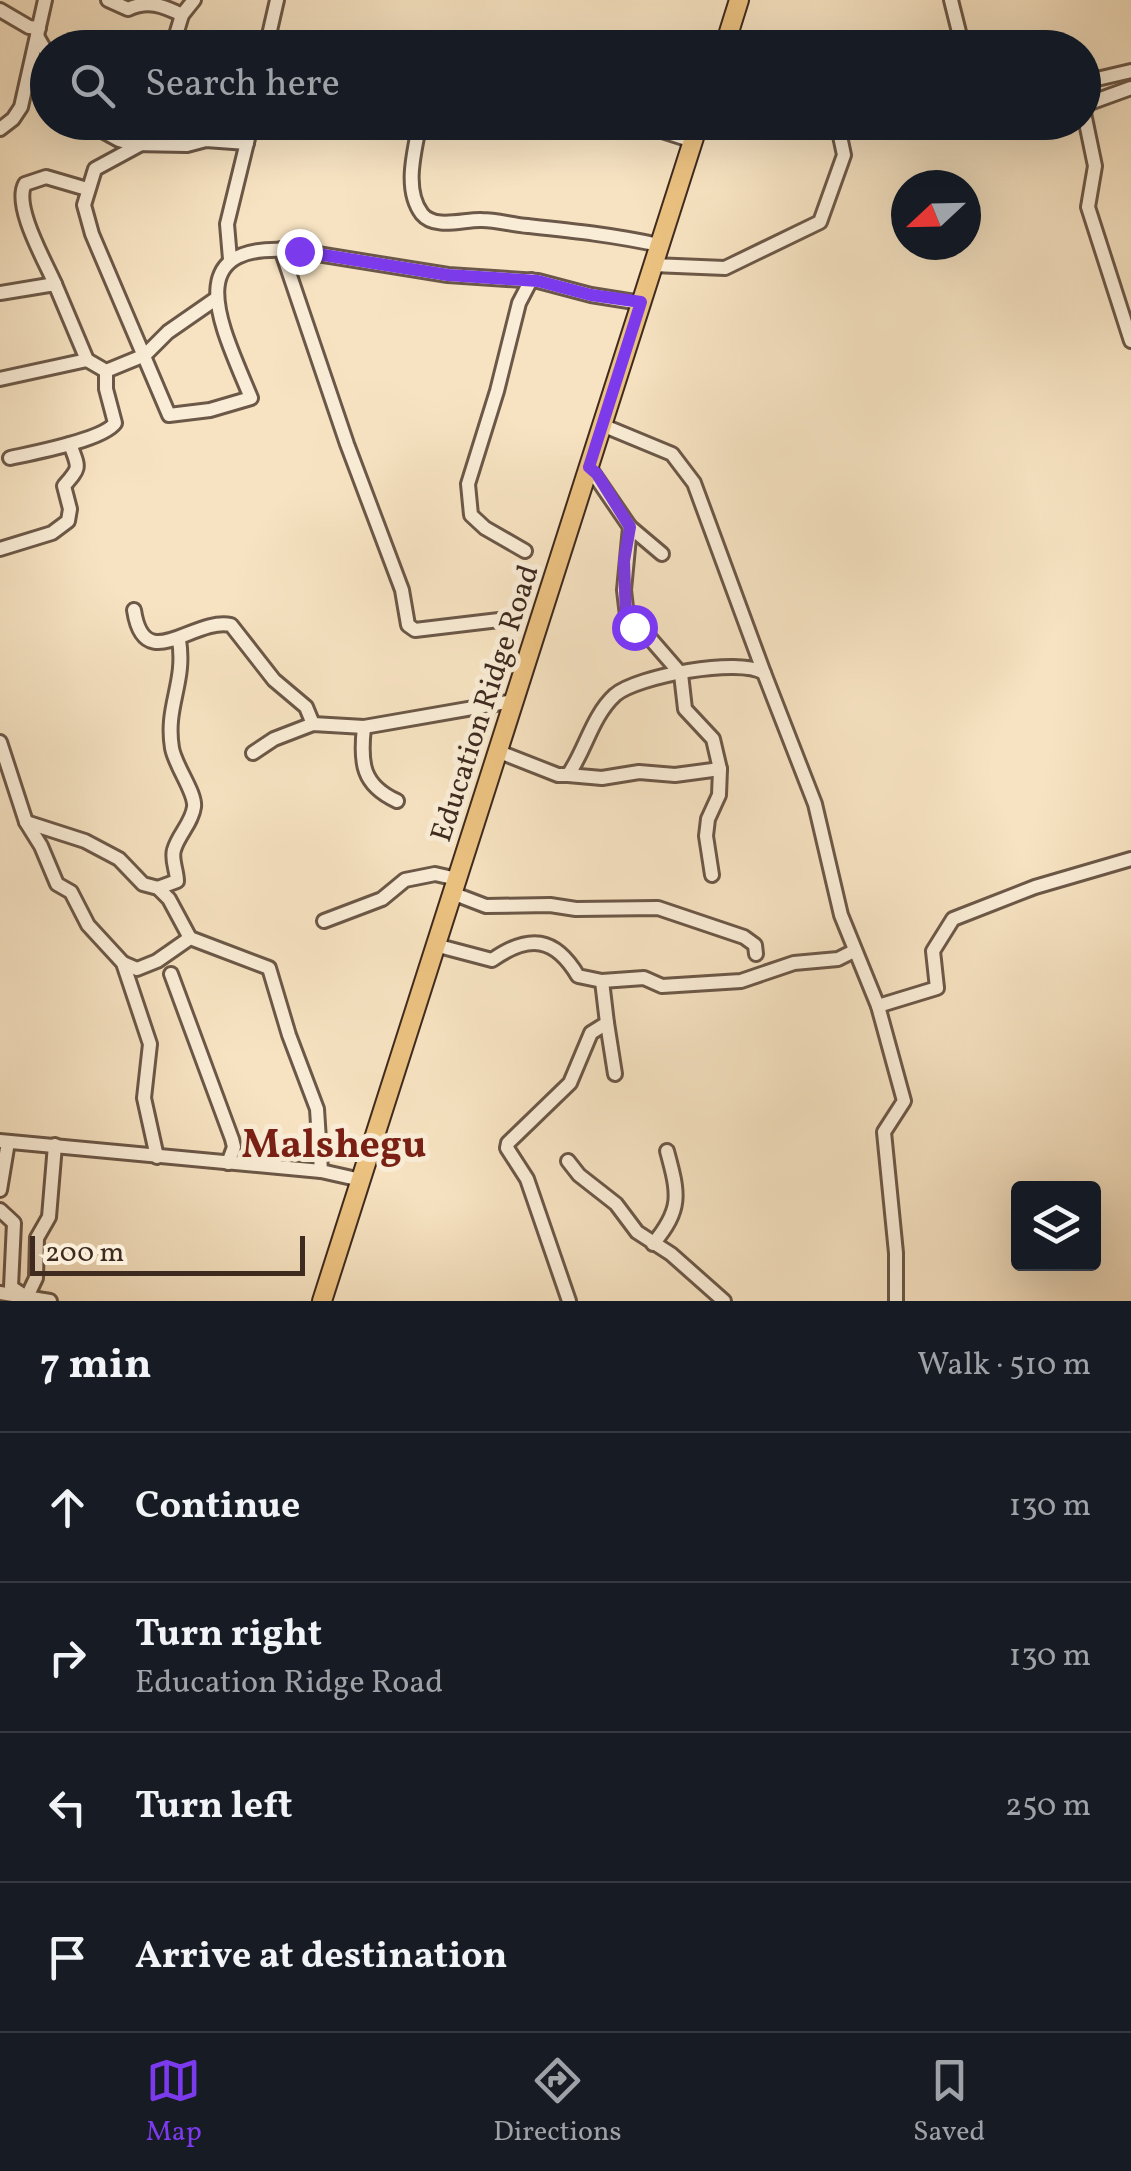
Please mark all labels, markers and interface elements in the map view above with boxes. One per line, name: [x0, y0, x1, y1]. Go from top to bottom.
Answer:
search box: [30, 30, 1101, 140]
icon: search: [65, 58, 120, 113]
text: Search here: [145, 59, 340, 112]
north arrow: [891, 170, 981, 260]
route end: [277, 229, 323, 275]
street label: Education Ridge Road: [421, 560, 551, 848]
route start: [612, 605, 658, 651]
district label: Malshegu: [242, 1119, 426, 1175]
map controls: [1011, 1181, 1101, 1271]
button: layers: [1011, 1181, 1101, 1271]
scale bar: [30, 1231, 305, 1276]
text: 200 m: [45, 1234, 124, 1273]
text: 7 min: [40, 1337, 152, 1396]
text: Walk · 510 m: [917, 1344, 1091, 1388]
icon: ahead: [40, 1480, 95, 1535]
text: Continue: [135, 1481, 300, 1534]
text: 130 m: [1009, 1485, 1091, 1529]
text: Turn right: [135, 1609, 322, 1662]
icon: right: [40, 1630, 95, 1685]
text: 130 m: [1009, 1635, 1091, 1679]
text: Education Ridge Road: [135, 1662, 443, 1706]
icon: left: [40, 1780, 95, 1835]
text: Turn left: [135, 1781, 292, 1834]
text: 250 m: [1005, 1785, 1091, 1829]
icon: arrive: [40, 1930, 95, 1985]
text: Arrive at destination: [135, 1931, 508, 1984]
tab: Map: [146, 2053, 202, 2152]
tab: Directions: [493, 2053, 622, 2152]
tab: Saved: [913, 2053, 985, 2152]

